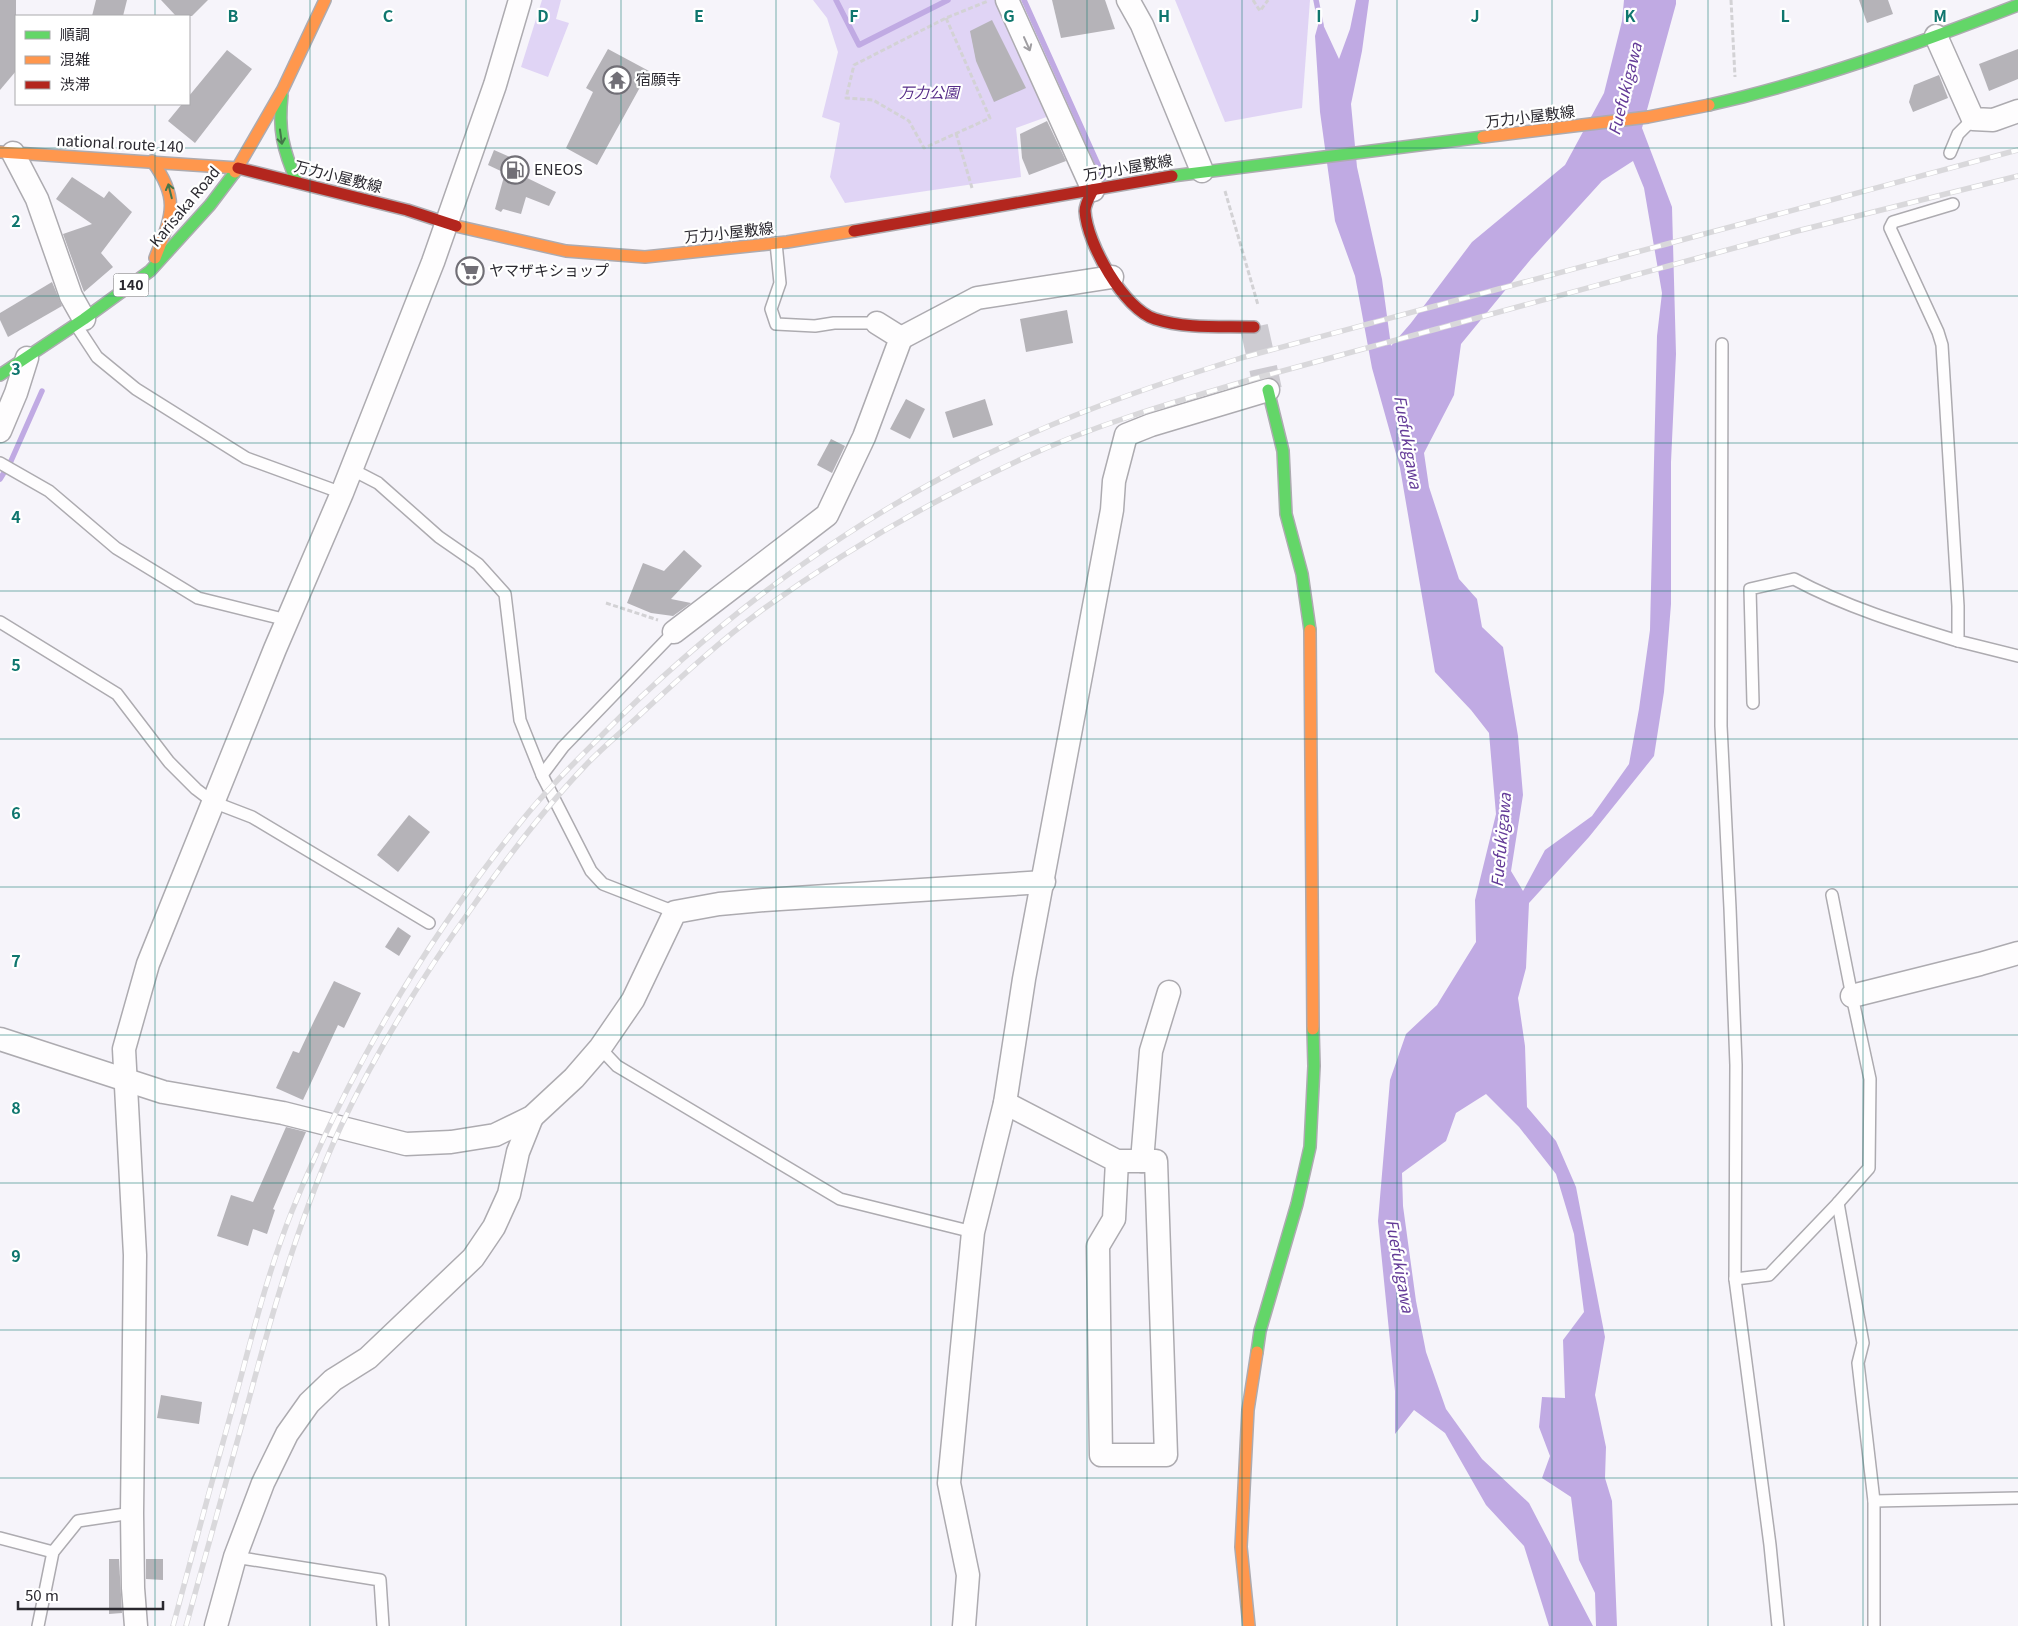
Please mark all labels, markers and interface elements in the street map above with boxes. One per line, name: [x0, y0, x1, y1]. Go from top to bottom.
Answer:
text: B: [228, 3, 239, 27]
text: C: [383, 3, 394, 27]
text: D: [537, 3, 549, 27]
text: E: [694, 3, 704, 27]
text: F: [849, 3, 859, 27]
text: G: [1003, 3, 1015, 27]
text: H: [1158, 3, 1170, 27]
text: I: [1316, 3, 1322, 27]
text: J: [1470, 3, 1480, 27]
text: K: [1625, 3, 1637, 27]
text: L: [1780, 3, 1790, 27]
text: M: [1933, 3, 1947, 27]
legend: [15, 15, 190, 105]
text: 順調: [60, 23, 90, 44]
one-way arrow: [1023, 36, 1033, 51]
water label: Fuefukigawa: [1601, 39, 1647, 137]
text: 混雑: [60, 48, 90, 69]
temple icon: 宿願寺: [602, 65, 632, 95]
place label: 宿願寺: [636, 68, 681, 89]
text: 渋滞: [60, 73, 90, 94]
park label: 万力公園: [899, 81, 961, 102]
street label: 万力小屋敷線: [1484, 100, 1576, 131]
one-way arrow: [276, 128, 286, 144]
street label: national route 140: [56, 129, 184, 156]
street label: 万力小屋敷線: [1082, 148, 1174, 185]
street label: 万力小屋敷線: [292, 154, 385, 197]
fuel station icon: ENEOS: [500, 155, 530, 185]
place label: ENEOS: [534, 158, 583, 179]
street label: Karisaka Road: [144, 161, 224, 251]
one-way arrow: [165, 184, 175, 200]
text: 2: [11, 208, 21, 232]
street label: 万力小屋敷線: [683, 216, 775, 247]
supermarket icon: ヤマザキショップ: [455, 256, 485, 286]
place label: ヤマザキショップ: [489, 259, 609, 280]
road number: 140: [114, 274, 148, 296]
text: 3: [11, 356, 21, 380]
water label: Fuefukigawa: [1389, 393, 1429, 491]
text: 4: [11, 504, 21, 528]
text: 5: [11, 652, 21, 676]
water label: Fuefukigawa: [1484, 791, 1516, 888]
text: 6: [11, 800, 21, 824]
text: 7: [11, 948, 21, 972]
text: 8: [11, 1095, 21, 1119]
water label: Fuefukigawa: [1381, 1217, 1421, 1315]
text: 9: [11, 1243, 21, 1267]
scale bar: [18, 1578, 162, 1610]
text: 50 m: [25, 1584, 59, 1605]

